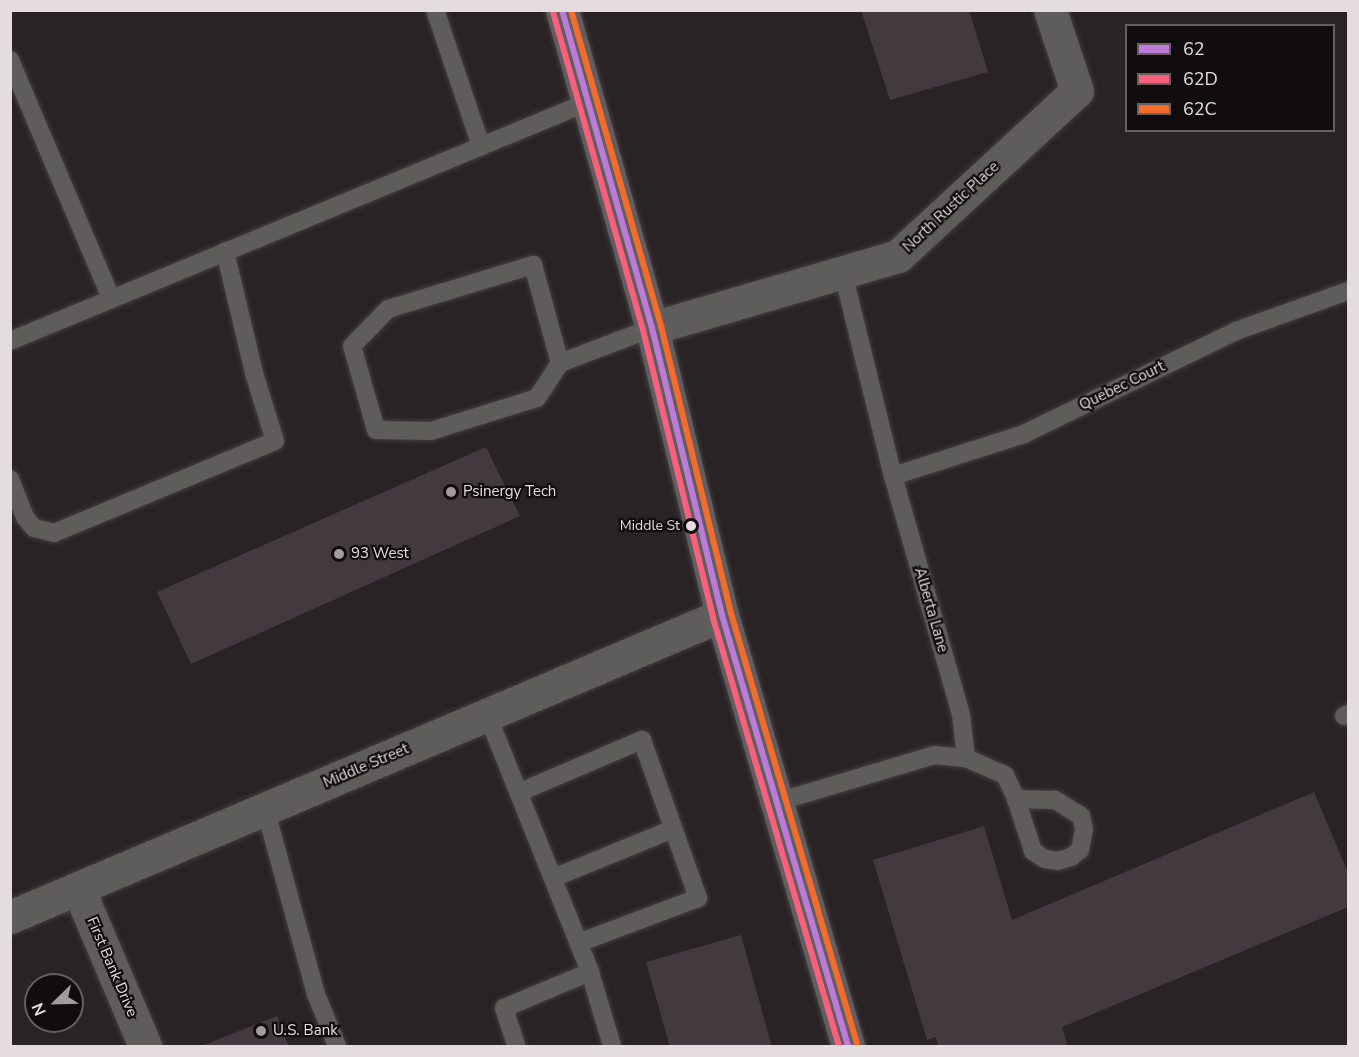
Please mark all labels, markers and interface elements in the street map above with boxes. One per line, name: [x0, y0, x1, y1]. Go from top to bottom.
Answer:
legend: [1125, 24, 1335, 132]
text: 62: [1183, 37, 1205, 61]
text: 62D: [1183, 67, 1218, 91]
text: 62C: [1183, 97, 1217, 121]
street label: North Rustic Place: [899, 158, 1003, 256]
street label: Quebec Court: [1076, 358, 1168, 414]
place label: Psinergy Tech: [463, 483, 556, 501]
marker: Psinergy Tech: [444, 485, 458, 499]
place label: Middle St: [620, 518, 680, 534]
marker: Middle St: [685, 520, 697, 532]
place label: 93 West: [351, 545, 409, 563]
marker: 93 West: [332, 547, 346, 561]
street label: Alberta Lane: [910, 565, 952, 655]
street label: Middle Street: [321, 740, 411, 792]
street label: First Bank Drive: [83, 914, 141, 1020]
north arrow: [24, 973, 84, 1033]
text: N: [27, 999, 52, 1019]
place label: U.S. Bank: [273, 1022, 338, 1040]
marker: U.S. Bank: [254, 1024, 268, 1038]

